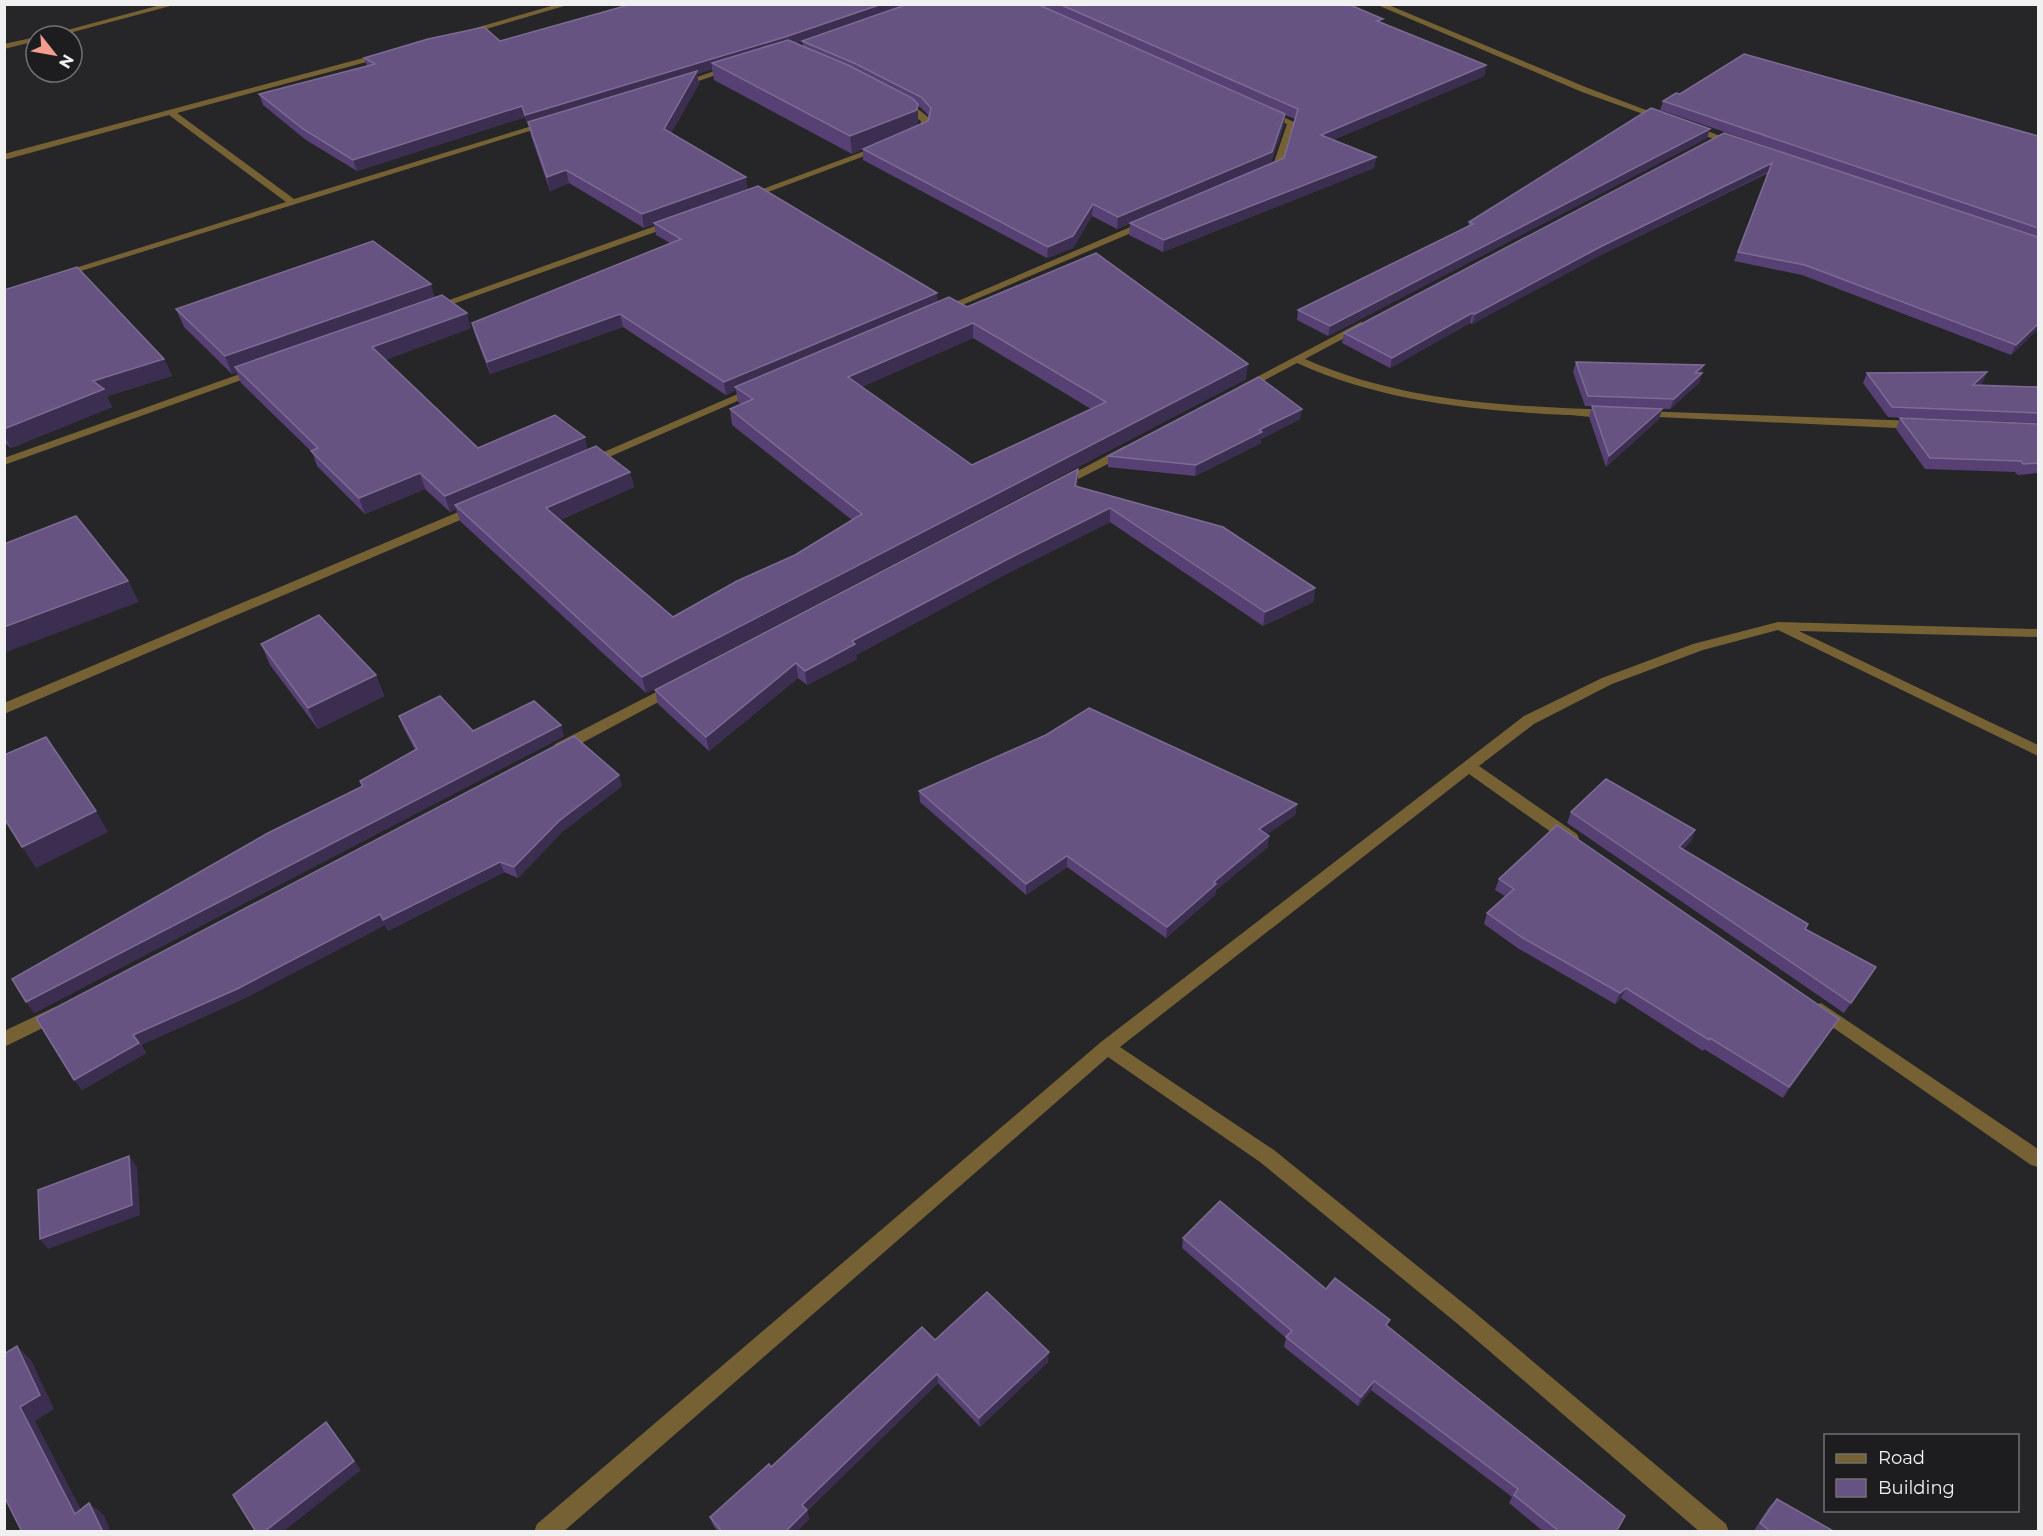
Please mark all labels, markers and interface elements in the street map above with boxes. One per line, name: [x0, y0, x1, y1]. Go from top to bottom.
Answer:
north arrow: [24, 24, 84, 84]
text: N: [55, 51, 78, 72]
legend: [1824, 1434, 2019, 1512]
text: Road: [1878, 1447, 1925, 1469]
text: Building: [1878, 1477, 1955, 1499]

